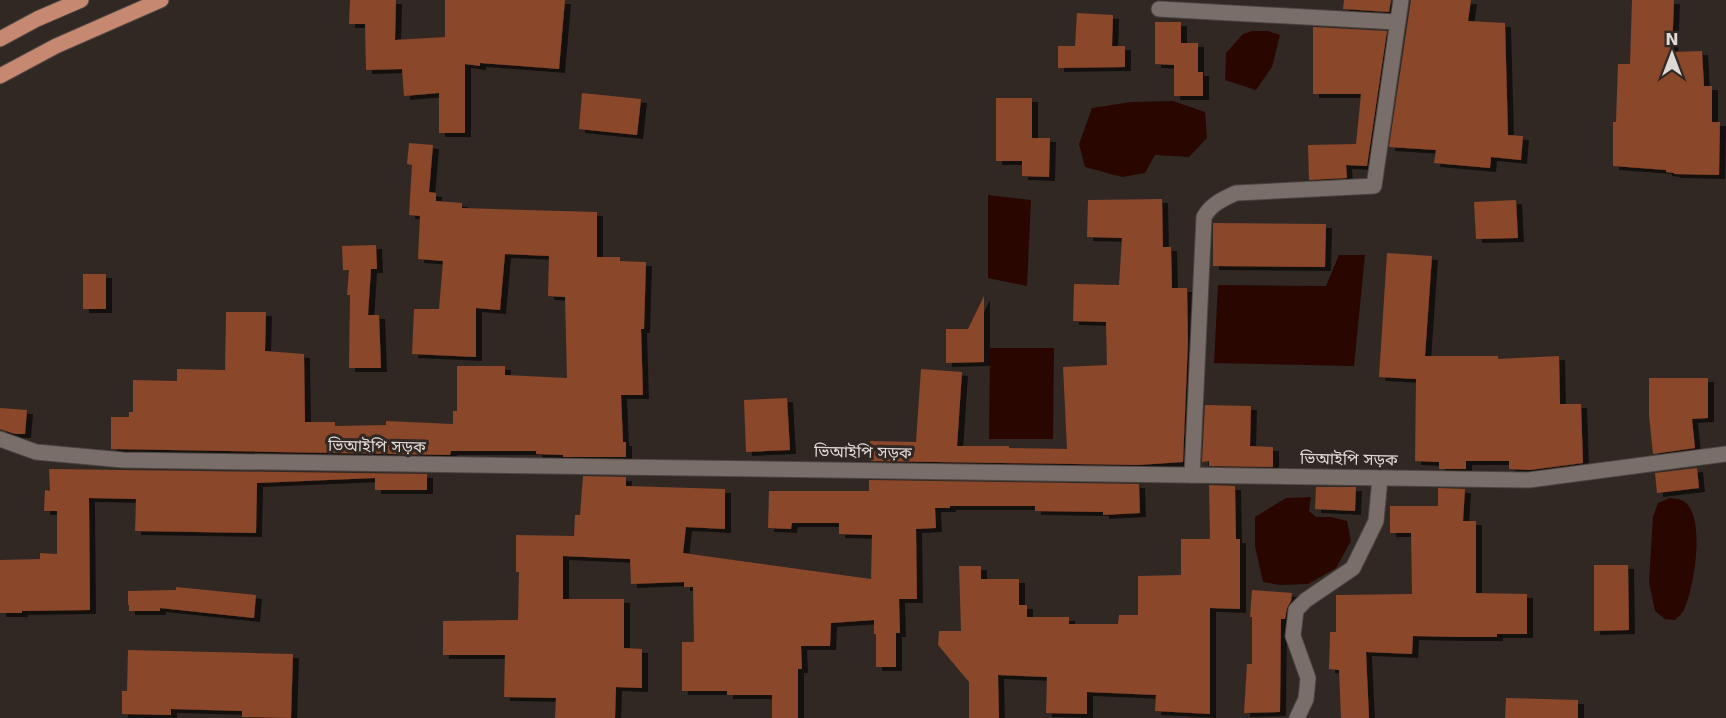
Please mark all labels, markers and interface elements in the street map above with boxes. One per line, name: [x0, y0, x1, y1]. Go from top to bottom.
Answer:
north arrow: [1642, 24, 1702, 84]
text: N: [1665, 30, 1679, 49]
street label: ভিআইপি সড়ক: [327, 436, 427, 456]
street label: ভিআইপি সড়ক: [813, 442, 913, 462]
street label: ভিআইপি সড়ক: [1299, 449, 1399, 469]

